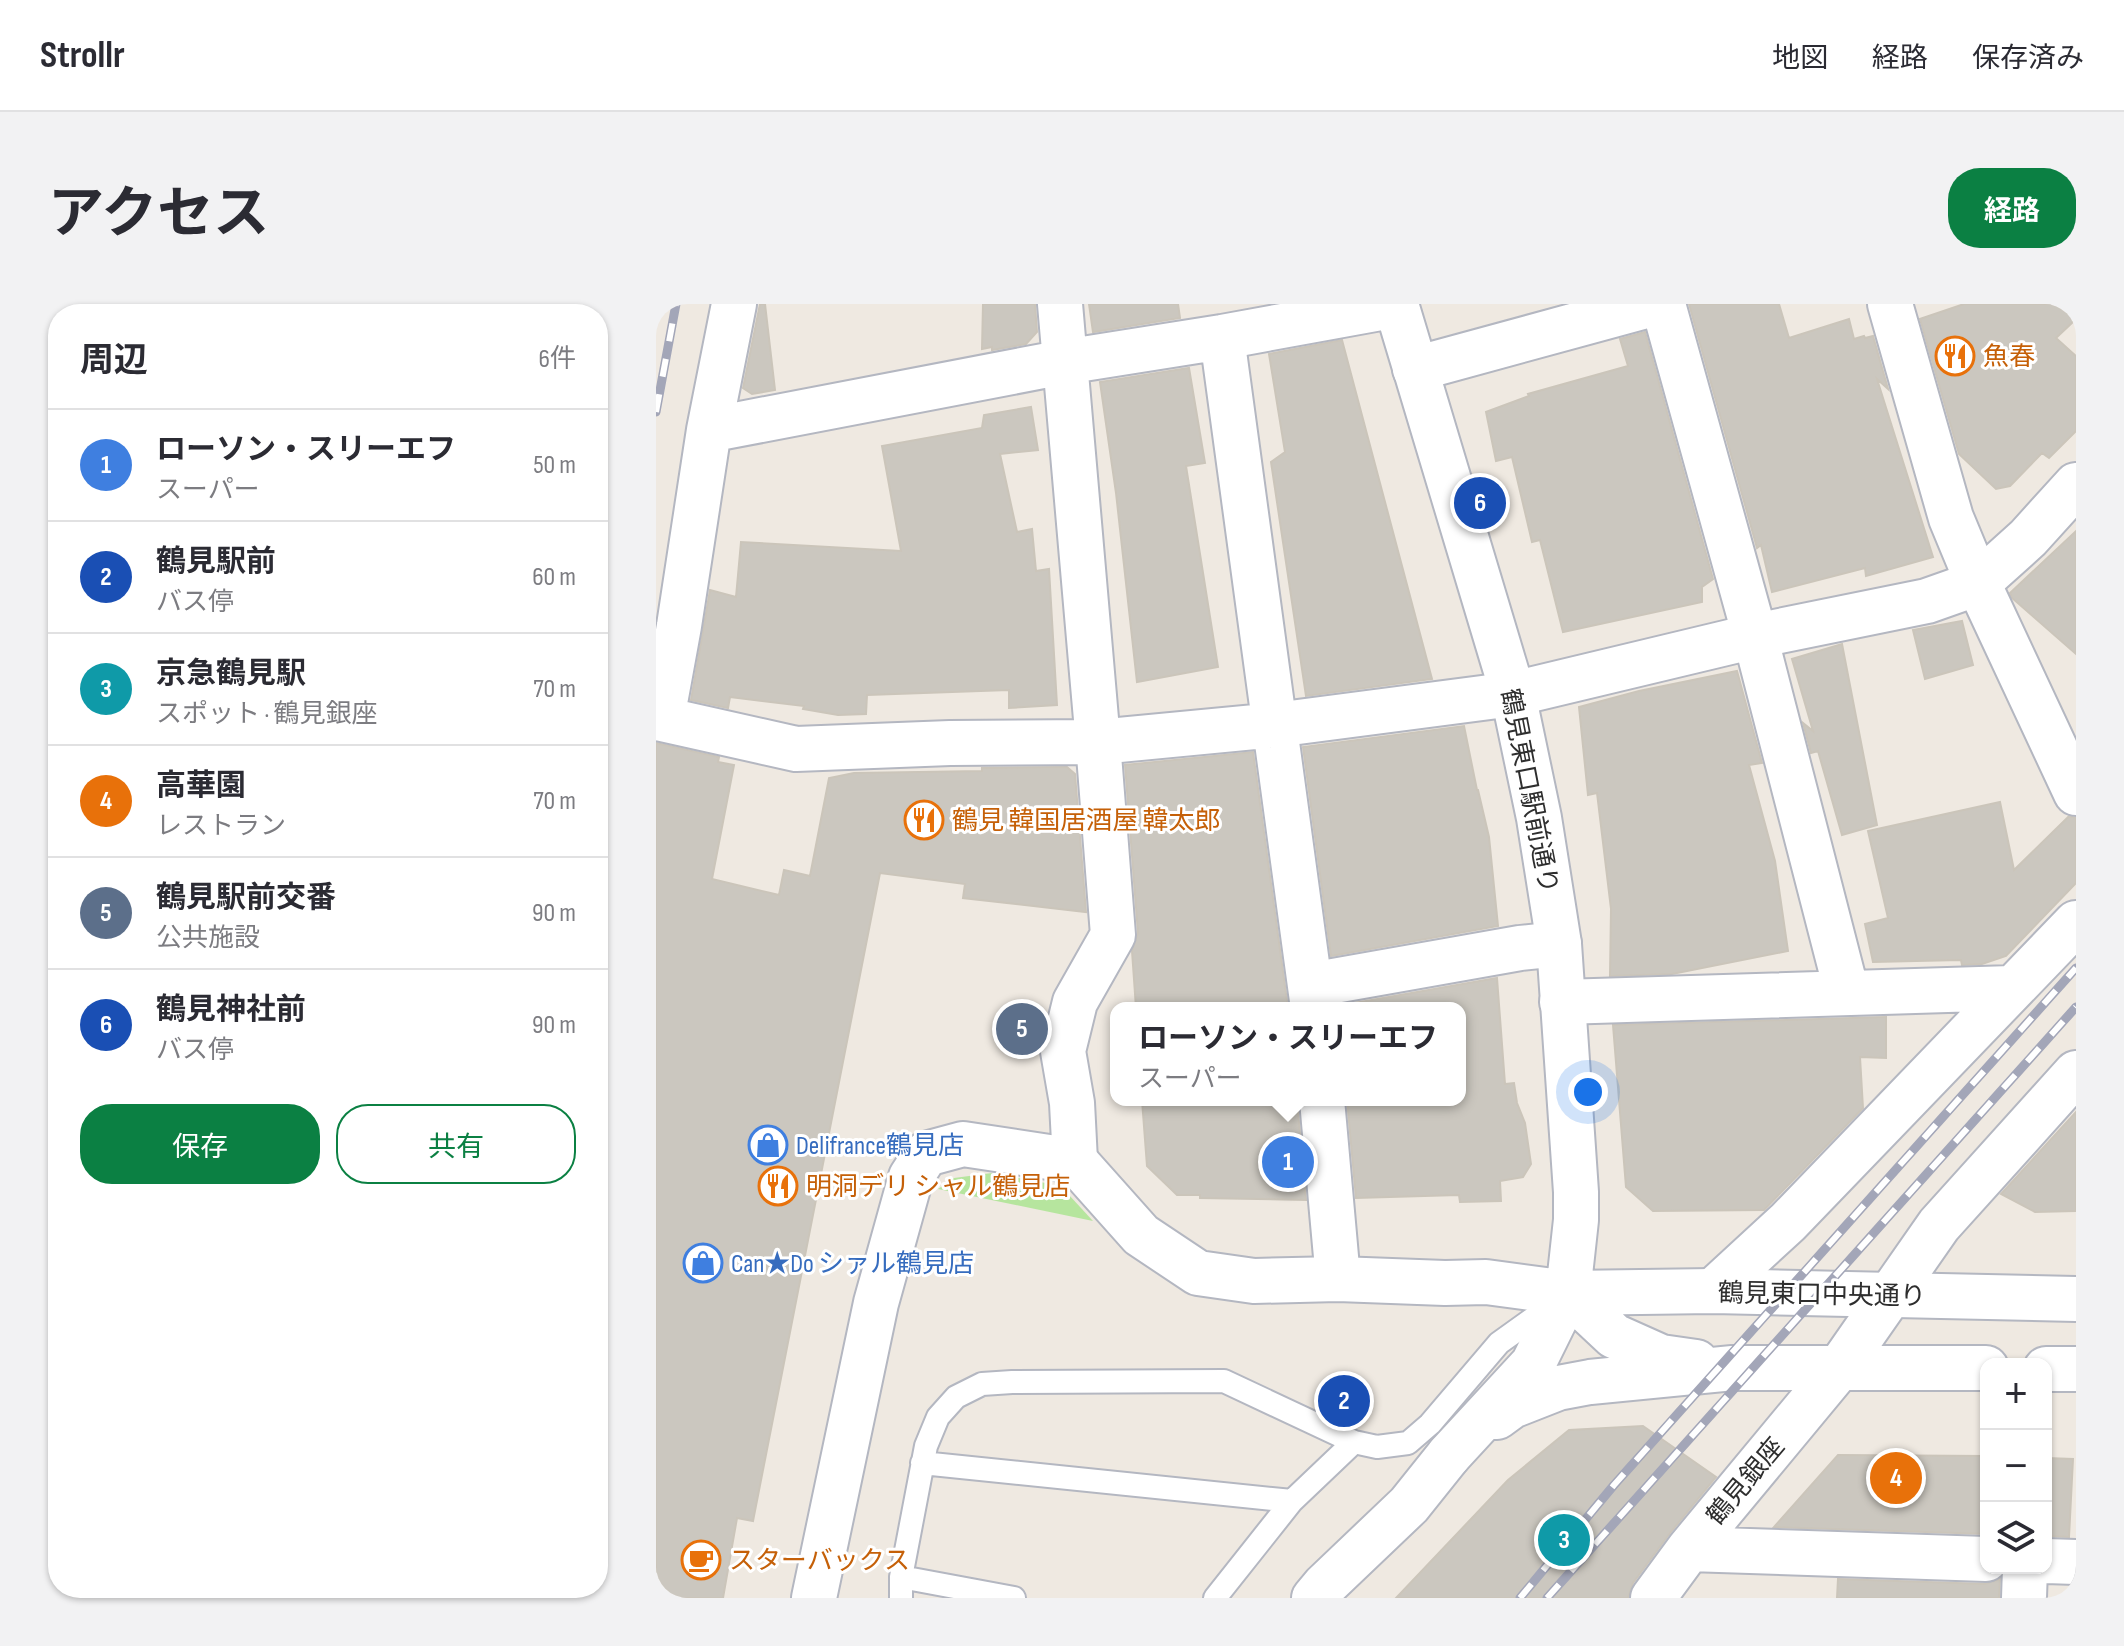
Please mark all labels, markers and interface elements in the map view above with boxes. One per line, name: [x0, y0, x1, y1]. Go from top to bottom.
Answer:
text: Strollr: [40, 33, 125, 78]
text: 地図: [1772, 42, 1828, 75]
text: 経路: [1872, 42, 1928, 75]
text: 保存済み: [1972, 42, 2084, 75]
button: 経路: [1948, 168, 2076, 248]
text: アクセス: [48, 182, 269, 249]
restaurant icon: 魚春: [1934, 335, 1976, 377]
text: 周辺: [80, 340, 148, 381]
place label: 魚春: [1983, 342, 2035, 373]
text: 6件: [539, 344, 576, 375]
text: ローソン・スリーエフ: [156, 432, 456, 468]
text: 1: [101, 450, 111, 481]
text: 50 m: [533, 450, 576, 481]
pin: 6: [1454, 473, 1506, 533]
text: スーパー: [156, 475, 260, 506]
text: 鶴見駅前: [156, 544, 276, 580]
text: 2: [100, 562, 112, 593]
text: 60 m: [532, 562, 576, 593]
text: バス停: [156, 587, 234, 618]
text: 京急鶴見駅: [156, 656, 306, 692]
text: 3: [100, 674, 112, 705]
text: 70 m: [533, 674, 576, 705]
street label: 鶴見東口駅前通り: [1493, 686, 1564, 896]
text: スポット · 鶴見銀座: [156, 699, 377, 730]
text: 高華園: [156, 768, 246, 804]
text: 4: [100, 786, 112, 817]
text: 70 m: [533, 786, 576, 817]
restaurant icon: 鶴見 韓国居酒屋 韓太郎: [903, 799, 945, 841]
place label: 鶴見 韓国居酒屋 韓太郎: [952, 806, 1220, 837]
text: レストラン: [156, 811, 286, 842]
text: 鶴見駅前交番: [156, 880, 336, 916]
text: 5: [100, 898, 112, 929]
text: 90 m: [532, 898, 576, 929]
text: 公共施設: [156, 923, 260, 954]
text: 鶴見神社前: [156, 992, 306, 1028]
pin: 5: [996, 999, 1048, 1059]
popup: [1110, 1002, 1466, 1106]
text: 6: [100, 1010, 112, 1041]
text: 90 m: [532, 1010, 576, 1041]
text: ローソン・スリーエフ: [1138, 1021, 1438, 1057]
text: バス停: [156, 1035, 234, 1066]
text: スーパー: [1138, 1064, 1242, 1095]
your location: [1568, 1072, 1608, 1112]
button: 保存: [80, 1104, 320, 1184]
button: 共有: [336, 1104, 576, 1184]
shop icon: Delifrance鶴見店: [747, 1124, 789, 1166]
place label: Delifrance鶴見店: [796, 1131, 964, 1162]
pin: 1: [1262, 1132, 1314, 1192]
restaurant icon: 明洞デリ シャル鶴見店: [757, 1165, 799, 1207]
place label: 明洞デリ シャル鶴見店: [806, 1172, 1070, 1203]
shop icon: Can★Do シァル鶴見店: [682, 1242, 724, 1284]
place label: Can★Do シァル鶴見店: [731, 1249, 974, 1280]
street label: 鶴見東口中央通り: [1718, 1278, 1926, 1313]
map controls: [1980, 1358, 2052, 1574]
button: +: [1980, 1358, 2052, 1430]
pin: 2: [1318, 1371, 1370, 1431]
button: −: [1980, 1430, 2052, 1502]
street label: 鶴見銀座: [1701, 1432, 1791, 1532]
pin: 4: [1870, 1448, 1922, 1508]
button: layers: [1980, 1502, 2052, 1574]
pin: 3: [1538, 1510, 1590, 1570]
cafe icon: スターバックス: [680, 1539, 722, 1581]
place label: スターバックス: [729, 1546, 910, 1577]

